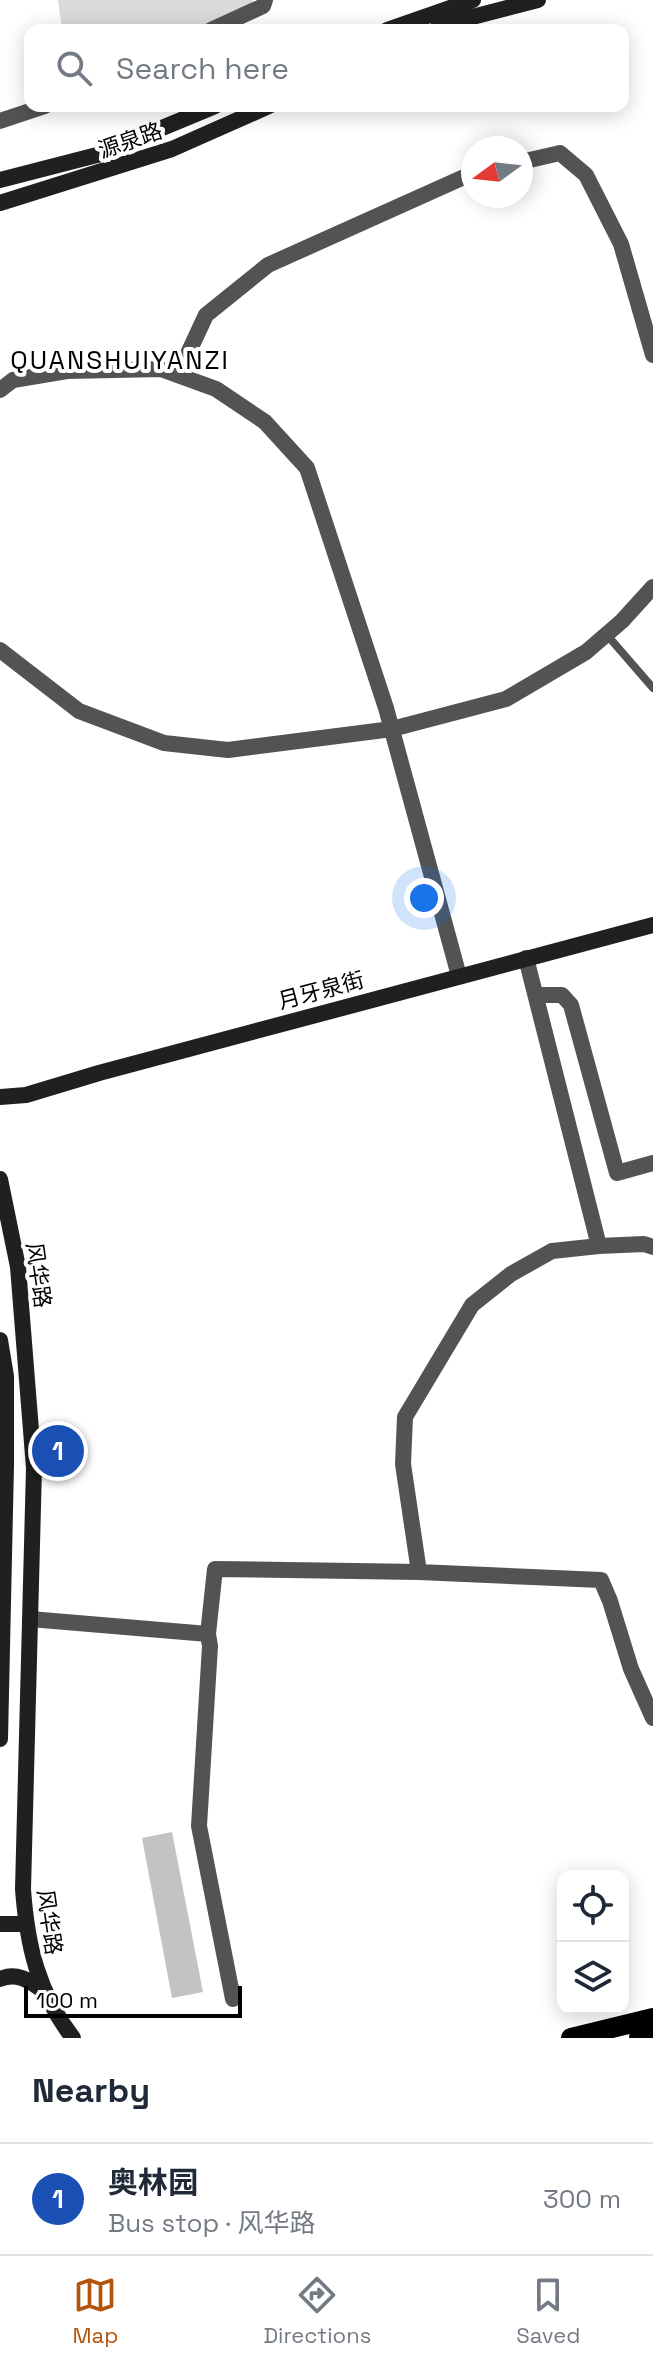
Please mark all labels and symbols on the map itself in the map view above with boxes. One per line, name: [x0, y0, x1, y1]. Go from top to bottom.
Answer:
street label: 源泉路: [94, 116, 166, 164]
north arrow: [461, 136, 533, 208]
district label: QUANSHUIYANZI: [10, 343, 230, 377]
your location: [404, 878, 444, 918]
street label: 月牙泉街: [275, 965, 367, 1015]
street label: 风华路: [21, 1240, 57, 1310]
pin: 1: [32, 1421, 84, 1481]
street label: 风华路: [32, 1887, 68, 1957]
scale bar: [24, 1982, 242, 2018]

